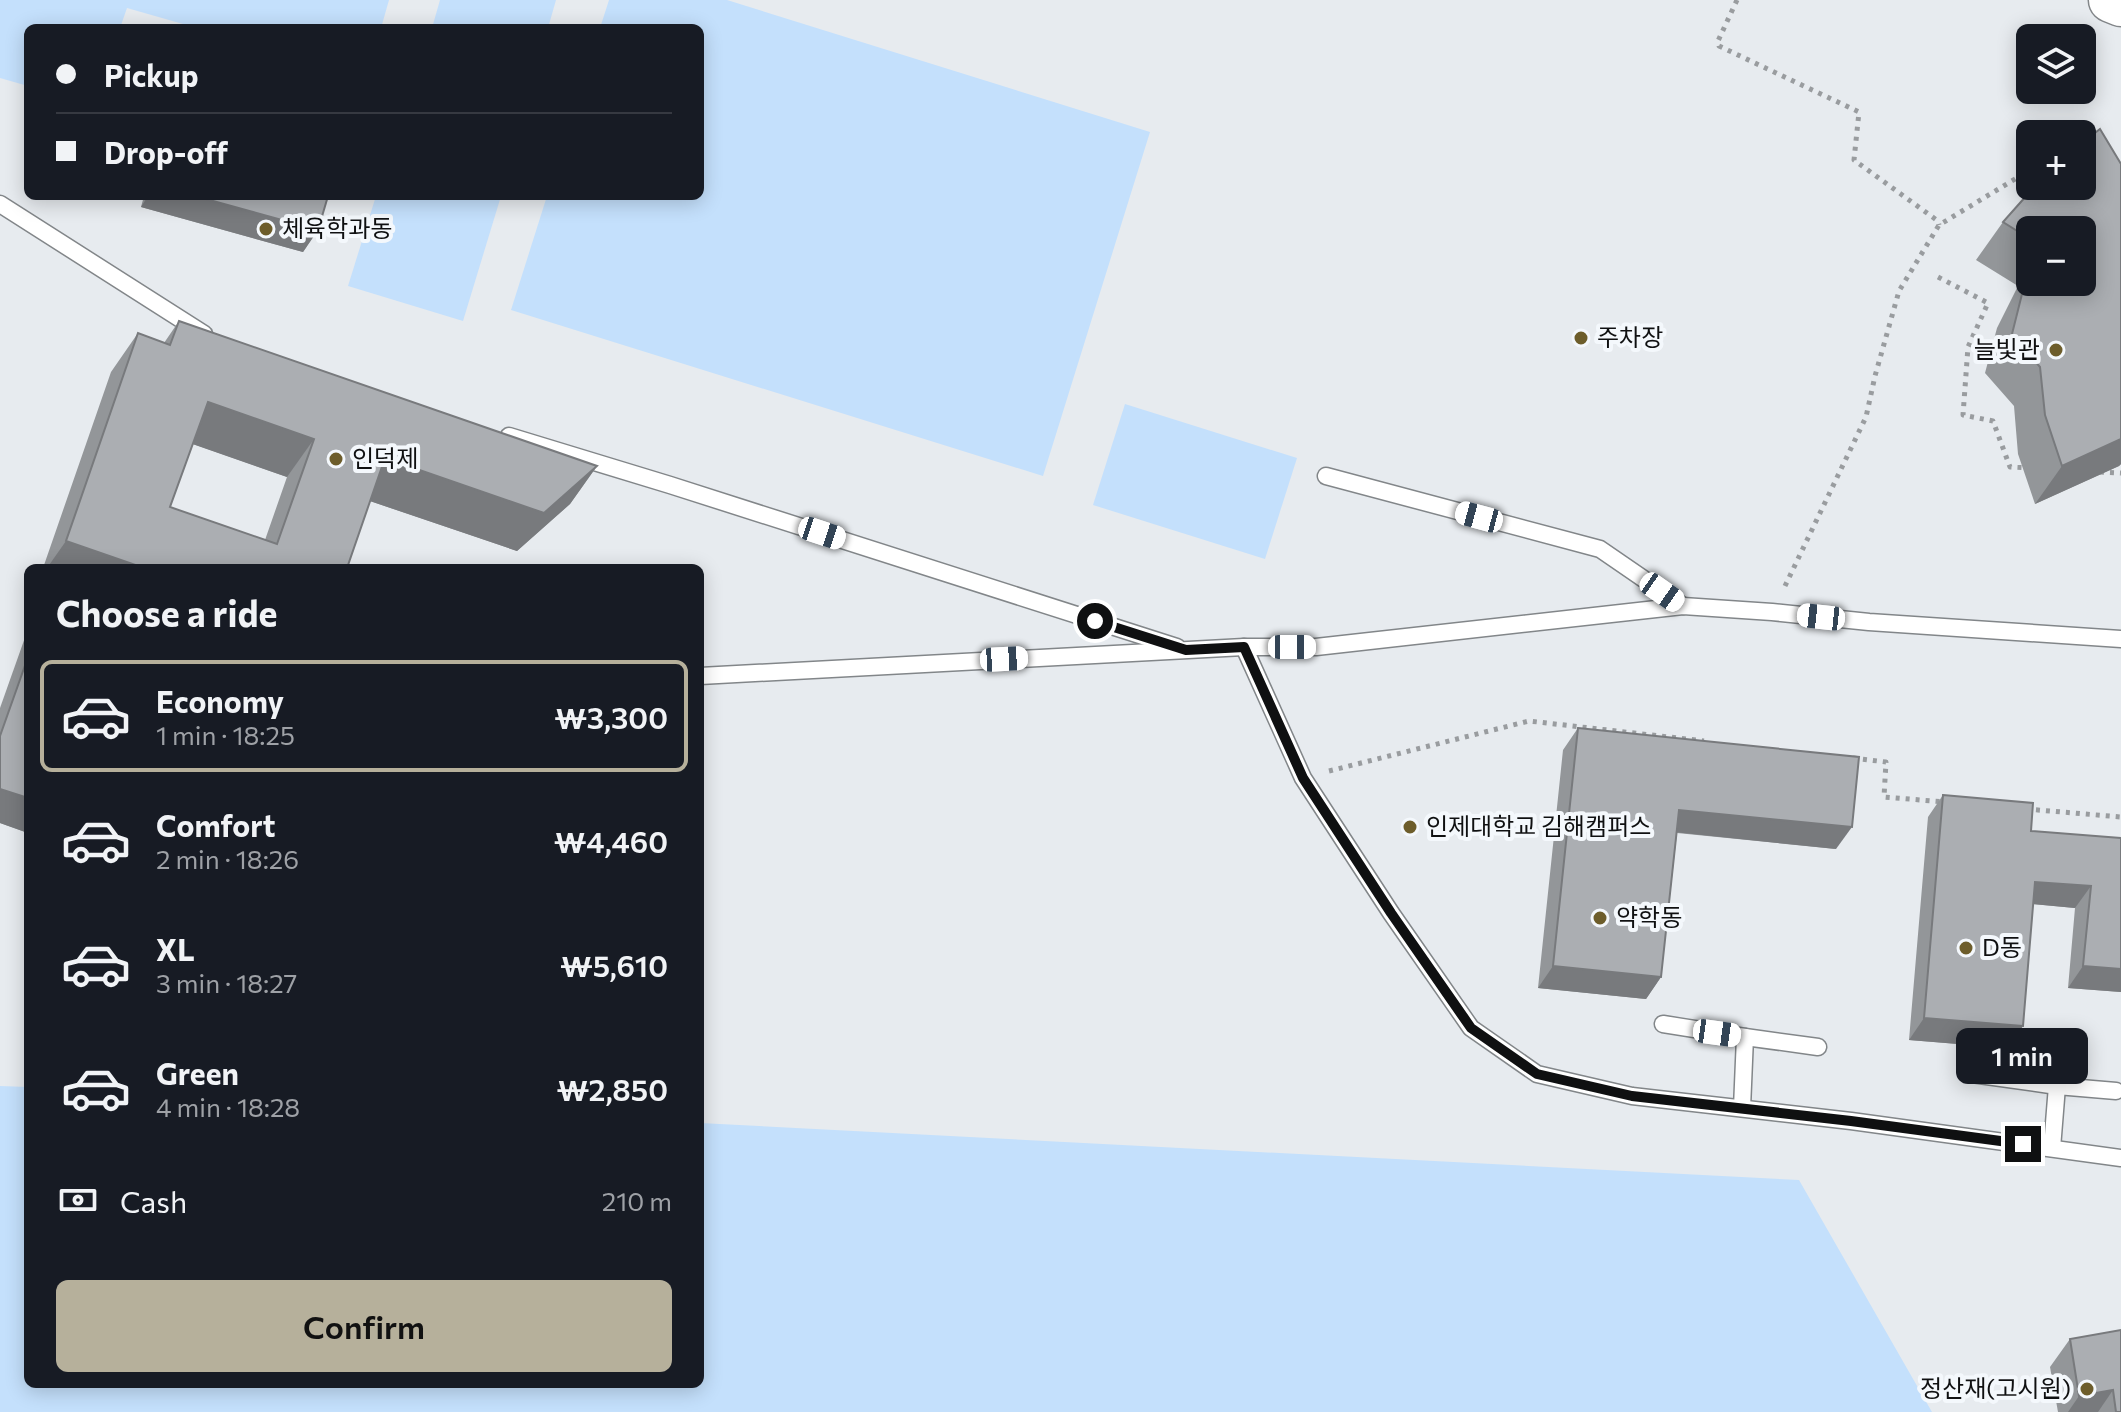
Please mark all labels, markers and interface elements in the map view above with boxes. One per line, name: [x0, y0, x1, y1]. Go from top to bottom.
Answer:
map controls: [2016, 24, 2096, 296]
button: layers: [2016, 24, 2096, 104]
text: Pickup: [104, 56, 198, 93]
button: +: [2016, 120, 2096, 200]
text: Drop-off: [104, 133, 228, 170]
place label: 체육학과동: [282, 213, 392, 242]
button: −: [2016, 216, 2096, 296]
marker: 체육학과동: [257, 220, 275, 238]
place label: 주차장: [1597, 322, 1663, 351]
marker: 주차장: [1572, 329, 1590, 347]
place label: 늘빛관: [1974, 334, 2040, 363]
marker: 늘빛관: [2047, 341, 2065, 359]
place label: 인덕제: [352, 443, 418, 472]
marker: 인덕제: [327, 450, 345, 468]
car: [1453, 499, 1505, 535]
car: [795, 514, 849, 552]
car: [1635, 568, 1689, 616]
text: Choose a ride: [56, 590, 277, 634]
route start: [1077, 603, 1113, 639]
car: [1796, 603, 1846, 631]
car: [1268, 635, 1316, 659]
car: [979, 646, 1029, 672]
icon: car: [60, 680, 132, 752]
text: Economy: [156, 682, 284, 719]
text: ₩3,300: [555, 698, 668, 735]
text: 1 min · 18:25: [156, 719, 295, 750]
icon: car: [60, 804, 132, 876]
text: Comfort: [156, 806, 275, 843]
place label: 인제대학교 김해캠퍼스: [1426, 811, 1651, 840]
marker: 인제대학교 김해캠퍼스: [1401, 818, 1419, 836]
text: ₩4,460: [554, 822, 668, 859]
text: 2 min · 18:26: [156, 843, 299, 874]
place label: 약학동: [1616, 902, 1682, 931]
marker: 약학동: [1591, 909, 1609, 927]
icon: car: [60, 928, 132, 1000]
text: XL: [156, 930, 195, 967]
place label: D동: [1982, 932, 2022, 961]
marker: D동: [1957, 939, 1975, 957]
text: ₩5,610: [560, 946, 668, 983]
text: 3 min · 18:27: [156, 967, 297, 998]
car: [1692, 1018, 1742, 1048]
callout: 1 min: [1957, 1028, 2089, 1084]
text: 1 min: [1991, 1040, 2053, 1071]
icon: car: [60, 1052, 132, 1124]
text: Green: [156, 1054, 239, 1091]
text: ₩2,850: [557, 1070, 668, 1107]
text: 4 min · 18:28: [156, 1091, 300, 1122]
route end: [2005, 1126, 2041, 1162]
icon: cash: [56, 1178, 100, 1222]
text: Cash: [120, 1182, 187, 1219]
text: 210 m: [602, 1185, 672, 1216]
button: Confirm: [56, 1280, 672, 1372]
place label: 정산재(고시원): [1920, 1373, 2071, 1402]
marker: 정산재(고시원): [2078, 1380, 2096, 1398]

